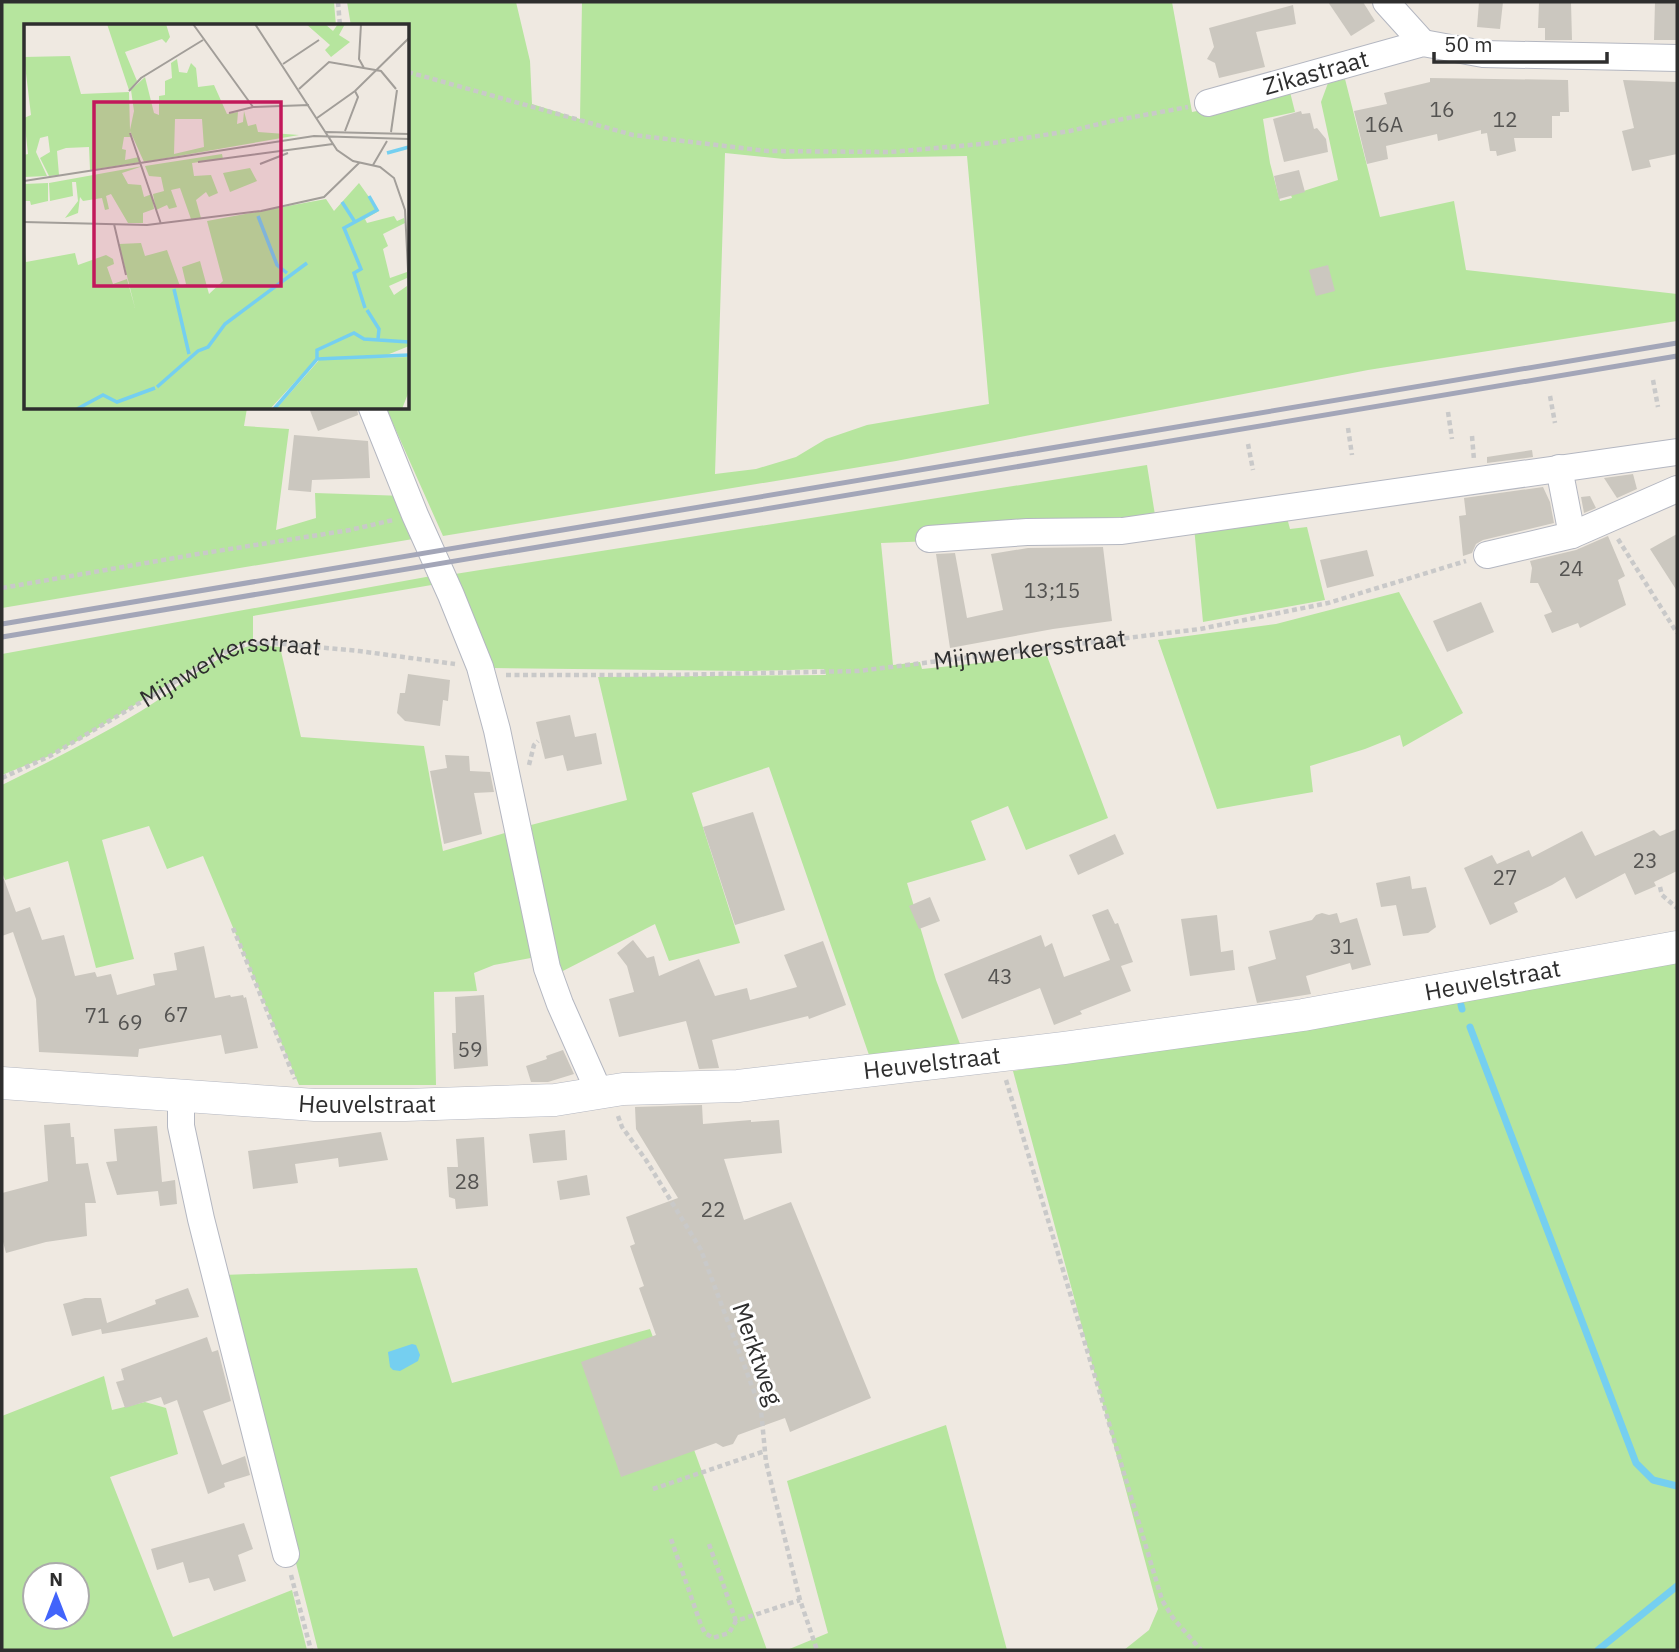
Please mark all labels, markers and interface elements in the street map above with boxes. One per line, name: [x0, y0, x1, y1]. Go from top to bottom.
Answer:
scale bar: [1434, 21, 1607, 65]
inset map: [24, 24, 410, 410]
text: 50 m: [1444, 30, 1493, 58]
street label: Zikastraat: [1259, 42, 1372, 102]
house number: 16: [1429, 95, 1455, 123]
house number: 12: [1492, 105, 1518, 133]
house number: 16A: [1365, 110, 1403, 138]
house number: 24: [1558, 554, 1584, 582]
house number: 13;15: [1024, 576, 1080, 604]
street label: Mijnwerkersstraat: [931, 621, 1128, 677]
street label: Mijnwerkersstraat: [134, 626, 323, 714]
house number: 23: [1632, 846, 1658, 874]
house number: 27: [1492, 863, 1518, 891]
house number: 31: [1329, 932, 1355, 960]
street label: Heuvelstraat: [1422, 951, 1563, 1008]
house number: 43: [987, 962, 1013, 990]
house number: 67: [163, 1000, 189, 1028]
house number: 71: [84, 1001, 110, 1029]
house number: 69: [117, 1008, 143, 1036]
house number: 59: [457, 1035, 483, 1063]
street label: Heuvelstraat: [861, 1039, 1002, 1086]
street label: Heuvelstraat: [297, 1087, 437, 1120]
house number: 28: [454, 1167, 480, 1195]
house number: 22: [700, 1195, 726, 1223]
street label: Merktweg: [725, 1298, 791, 1410]
north arrow: [21, 1561, 91, 1631]
text: N: [49, 1567, 63, 1591]

